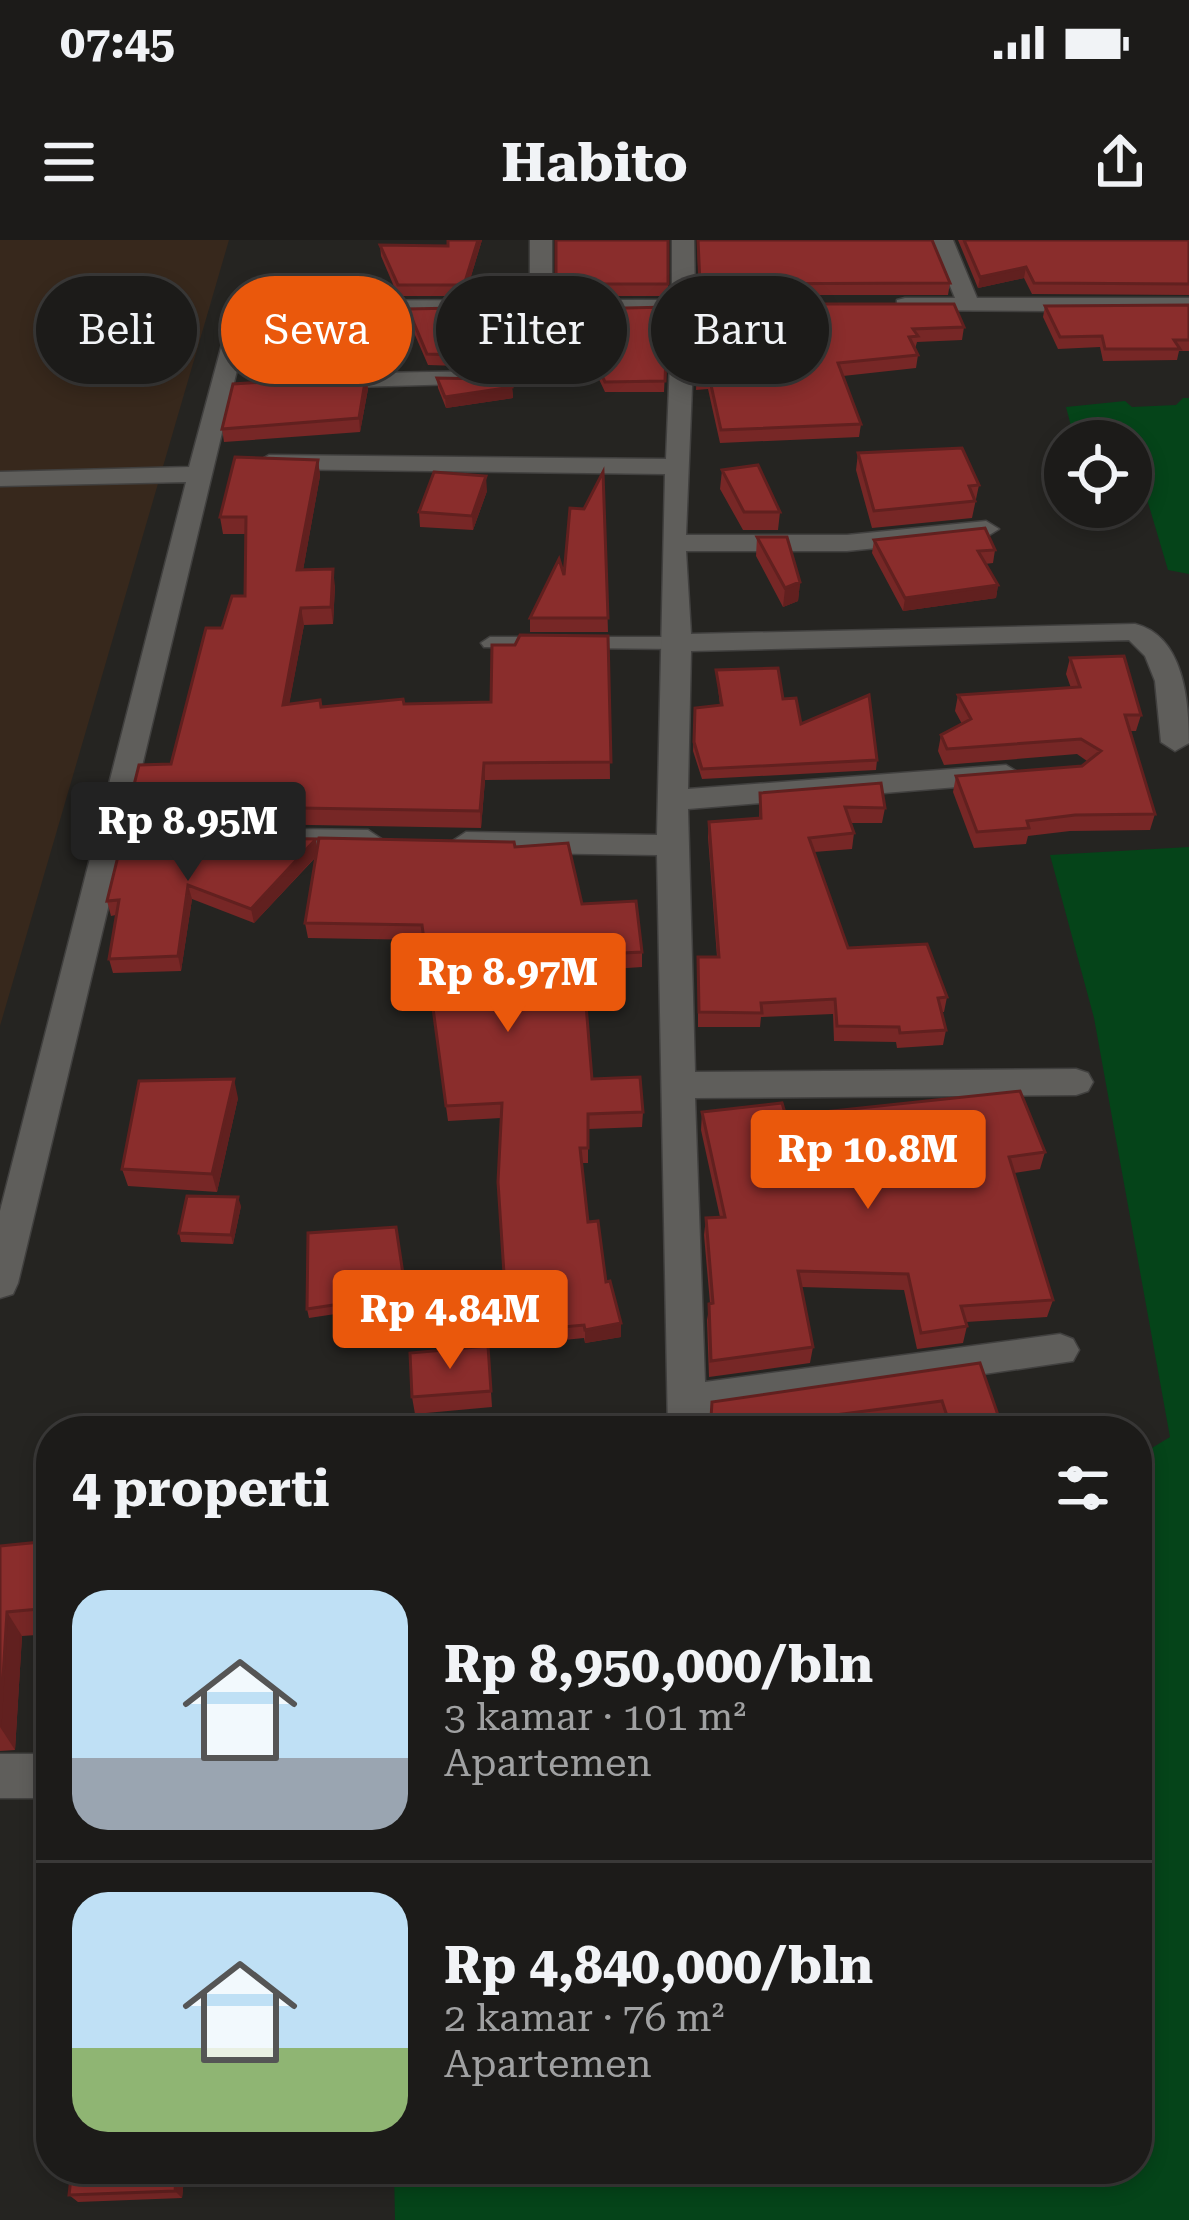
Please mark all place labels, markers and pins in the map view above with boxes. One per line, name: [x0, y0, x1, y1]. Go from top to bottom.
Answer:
pin: Rp 8.95M: [64, 782, 312, 884]
pin: Rp 8.97M: [384, 933, 632, 1035]
pin: Rp 10.8M: [744, 1110, 992, 1212]
pin: Rp 4.84M: [326, 1270, 574, 1372]

